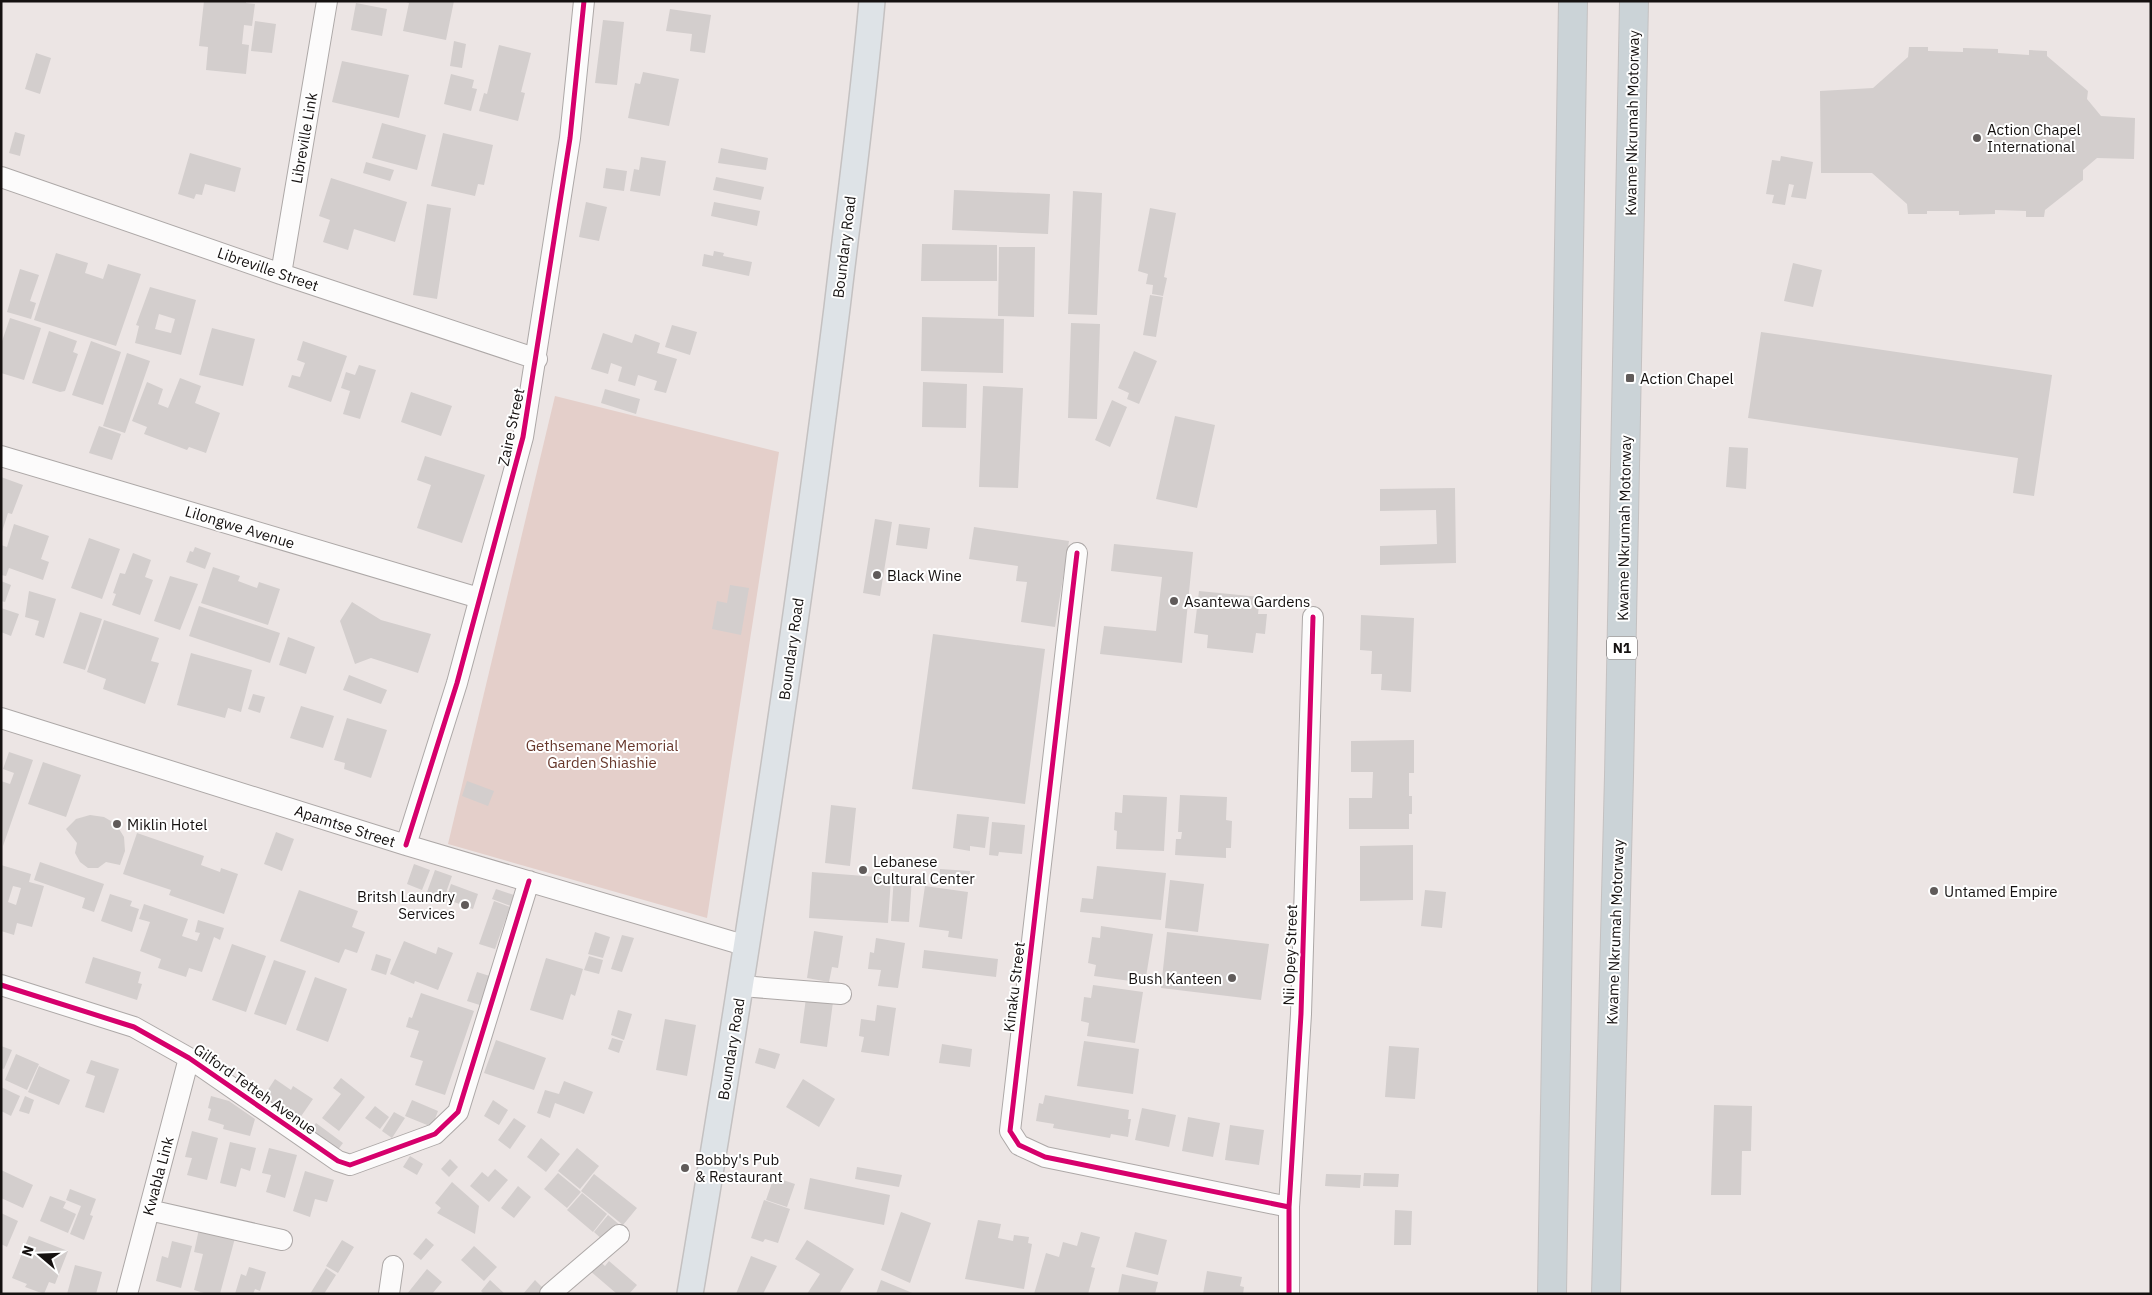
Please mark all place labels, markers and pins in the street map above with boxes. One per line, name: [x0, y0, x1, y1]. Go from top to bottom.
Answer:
place label: Action Chapel International: [1987, 120, 2081, 156]
marker: Action Chapel International: [1971, 132, 1983, 144]
place label: Action Chapel: [1640, 369, 1734, 388]
marker: Action Chapel: [1624, 372, 1636, 384]
place label: Black Wine: [887, 566, 962, 585]
marker: Black Wine: [871, 569, 883, 581]
place label: Asantewa Gardens: [1184, 592, 1310, 611]
marker: Asantewa Gardens: [1168, 595, 1180, 607]
place label: Miklin Hotel: [127, 815, 207, 834]
marker: Miklin Hotel: [111, 818, 123, 830]
place label: Lebanese Cultural Center: [873, 852, 975, 888]
marker: Lebanese Cultural Center: [857, 864, 869, 876]
place label: Untamed Empire: [1944, 882, 2058, 901]
marker: Untamed Empire: [1928, 885, 1940, 897]
place label: Britsh Laundry Services: [357, 887, 456, 923]
marker: Britsh Laundry Services: [459, 899, 471, 911]
place label: Bush Kanteen: [1128, 969, 1222, 988]
marker: Bush Kanteen: [1226, 972, 1238, 984]
place label: Bobby's Pub & Restaurant: [695, 1150, 783, 1186]
marker: Bobby's Pub & Restaurant: [679, 1162, 691, 1174]

